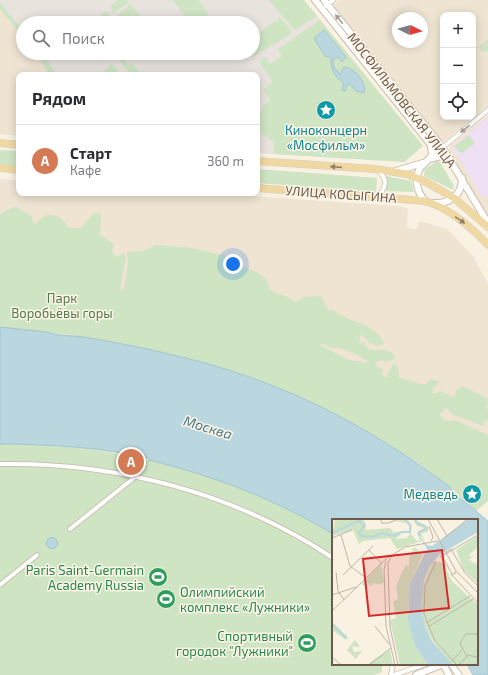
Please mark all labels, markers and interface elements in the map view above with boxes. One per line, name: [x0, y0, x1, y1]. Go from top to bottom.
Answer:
north arrow: [392, 12, 428, 48]
map controls: [440, 12, 476, 120]
button: +: [440, 12, 476, 48]
one-way arrow: [334, 13, 343, 24]
search box: [16, 16, 260, 60]
icon: search: [30, 27, 52, 49]
text: Поиск: [62, 29, 105, 47]
street label: МОСФИЛЬМОВСКАЯ УЛИЦА: [344, 29, 460, 171]
button: −: [440, 48, 476, 84]
button: locate: [440, 84, 476, 120]
text: Рядом: [32, 88, 86, 108]
place icon: Киноконцерн «Мосфильм»: [315, 99, 337, 121]
place label: Киноконцерн «Мосфильм»: [285, 122, 367, 153]
one-way arrow: [460, 124, 471, 133]
text: Старт: [70, 144, 112, 162]
text: A: [41, 153, 49, 169]
text: 360 m: [207, 153, 244, 169]
text: Кафе: [70, 162, 101, 178]
one-way arrow: [330, 163, 342, 170]
street label: УЛИЦА КОСЫГИНА: [285, 182, 397, 206]
one-way arrow: [455, 216, 465, 224]
your location: [223, 254, 243, 274]
park label: Парк Воробьёвы горы: [11, 290, 113, 321]
water label: Москва: [182, 412, 234, 442]
pin: A: [118, 447, 144, 477]
place icon: Медведь: [461, 483, 483, 505]
place label: Медведь: [404, 486, 458, 502]
inset map: [332, 519, 478, 665]
place label: Paris Saint-Germain Academy Russia: [26, 562, 144, 593]
sports icon: Paris Saint-Germain Academy Russia: [147, 566, 169, 588]
place label: Олимпийский комплекс «Лужники»: [180, 584, 310, 615]
sports icon: Олимпийский комплекс «Лужники»: [155, 588, 177, 610]
place label: Спортивный городок "Лужники": [176, 628, 293, 659]
sports icon: Спортивный городок "Лужники": [296, 632, 318, 654]

